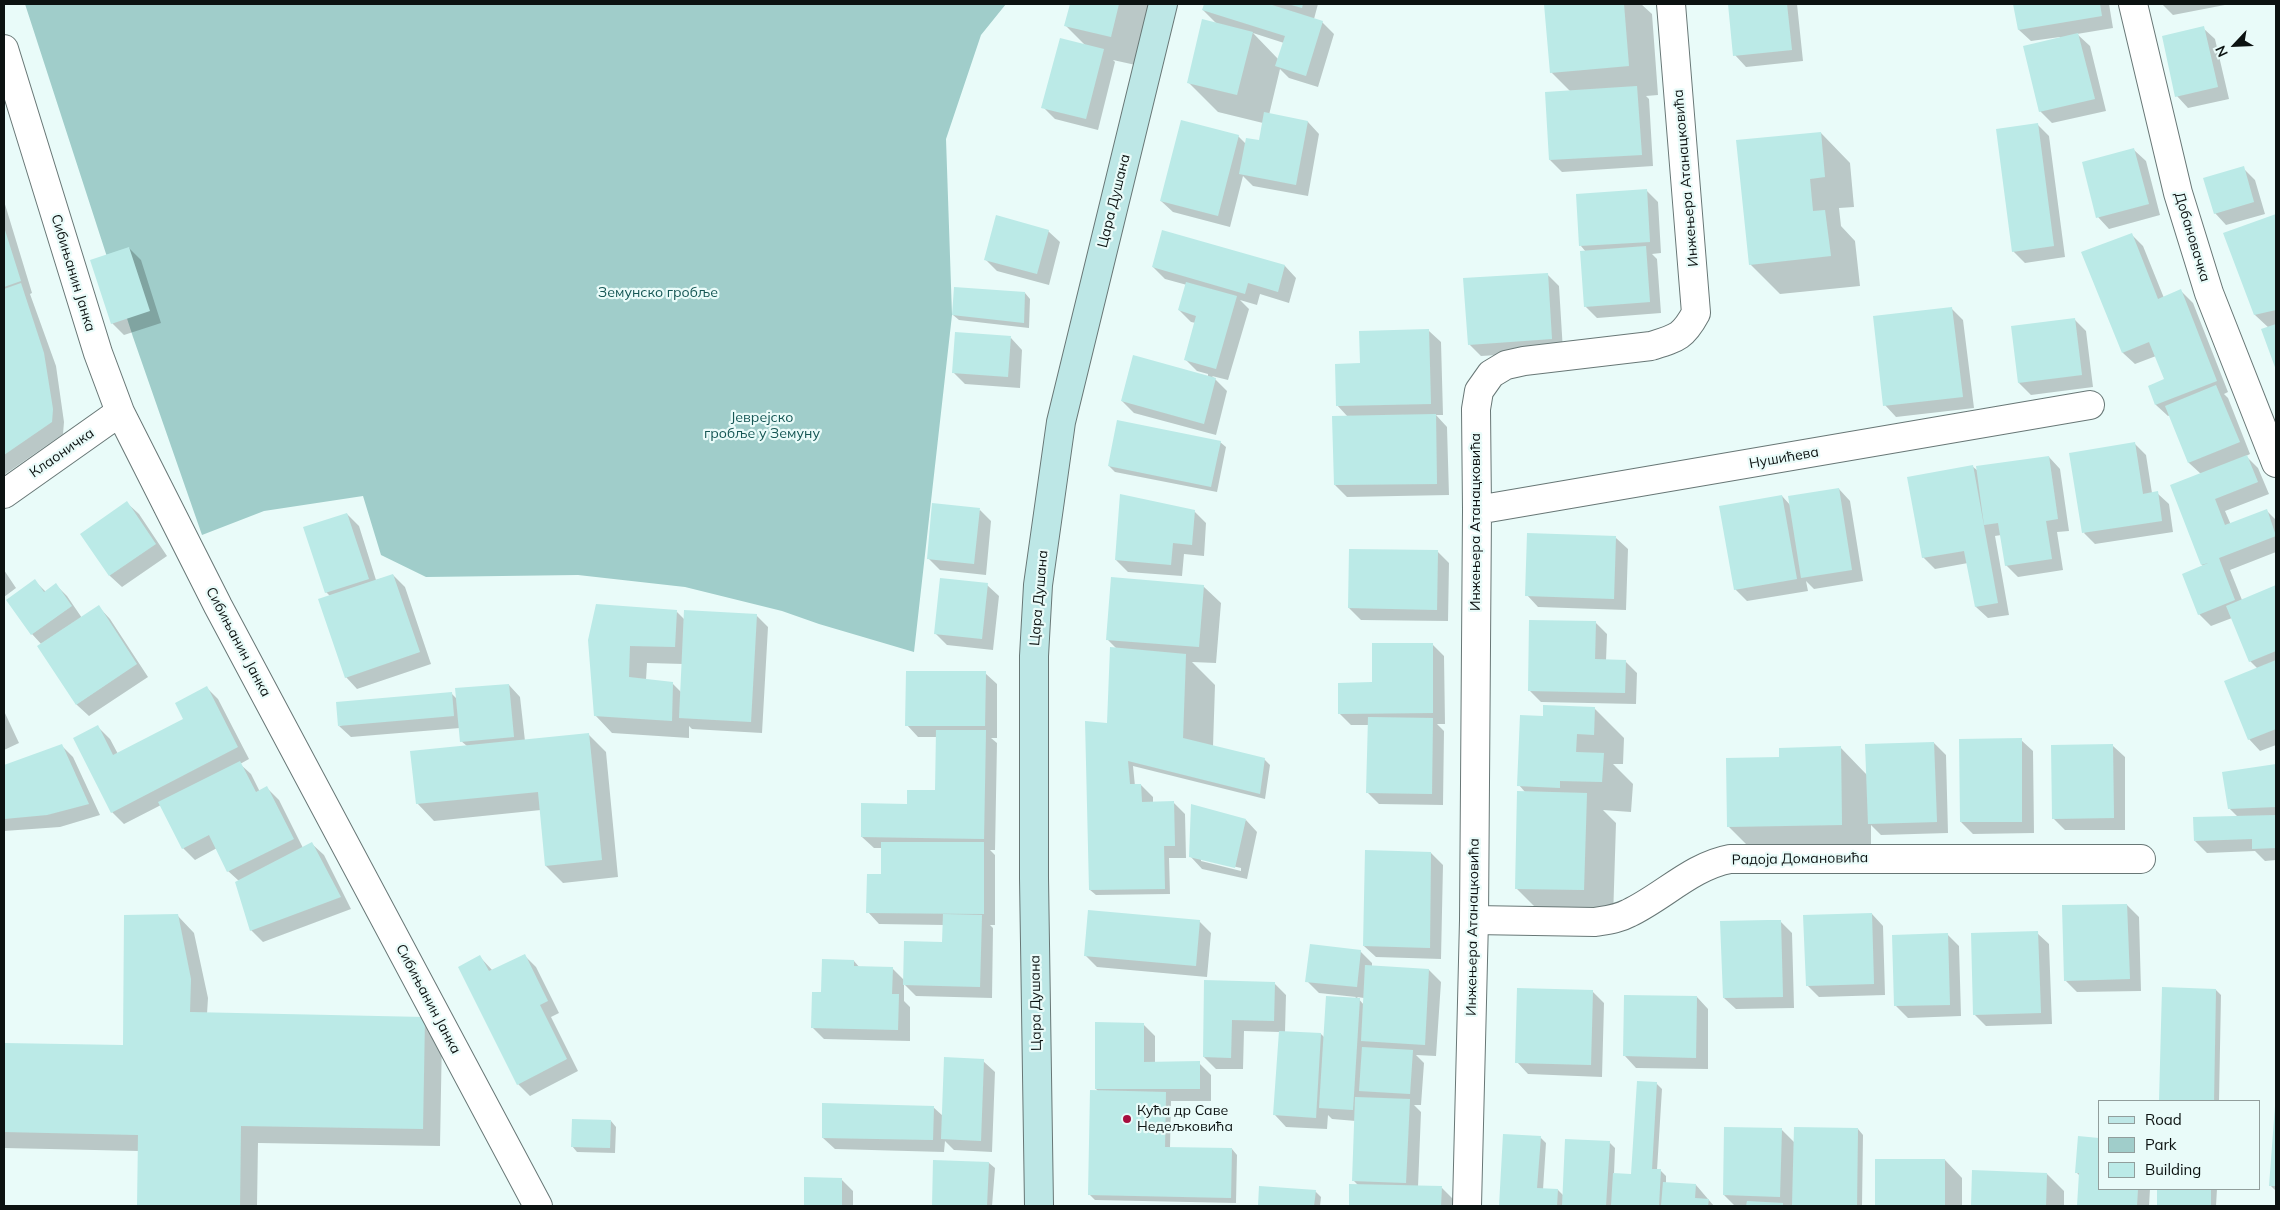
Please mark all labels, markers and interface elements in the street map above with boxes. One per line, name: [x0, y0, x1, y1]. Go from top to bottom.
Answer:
north arrow: [2210, 20, 2260, 70]
text: N: [2211, 43, 2232, 60]
street label: Инжењера Атанацковића: [1670, 89, 1702, 267]
street label: Цара Душана: [1094, 152, 1134, 250]
street label: Добановачка: [2170, 190, 2214, 284]
street label: Сибињанин Јанка: [47, 212, 99, 334]
park label: Земунско гробље: [598, 285, 718, 301]
park label: Јеврејско гробље у Земуну: [704, 410, 820, 442]
street label: Клаоничка: [27, 425, 97, 481]
street label: Инжењера Атанацковића: [1468, 433, 1484, 611]
street label: Нушићева: [1748, 444, 1820, 472]
street label: Цара Душана: [1026, 549, 1052, 647]
street label: Сибињанин Јанка: [202, 584, 274, 700]
street label: Инжењера Атанацковића: [1463, 838, 1483, 1016]
street label: Радоја Домановића: [1732, 849, 1868, 869]
street label: Сибињанин Јанка: [392, 941, 464, 1057]
street label: Цара Душана: [1027, 955, 1045, 1051]
legend: [2098, 1100, 2260, 1190]
place label: Кућа др Саве Недељковића: [1137, 1103, 1233, 1136]
text: Road: [2145, 1110, 2182, 1129]
marker: Кућа др Саве Недељковића: [1121, 1113, 1133, 1125]
text: Park: [2145, 1135, 2177, 1154]
text: Building: [2145, 1160, 2201, 1179]

